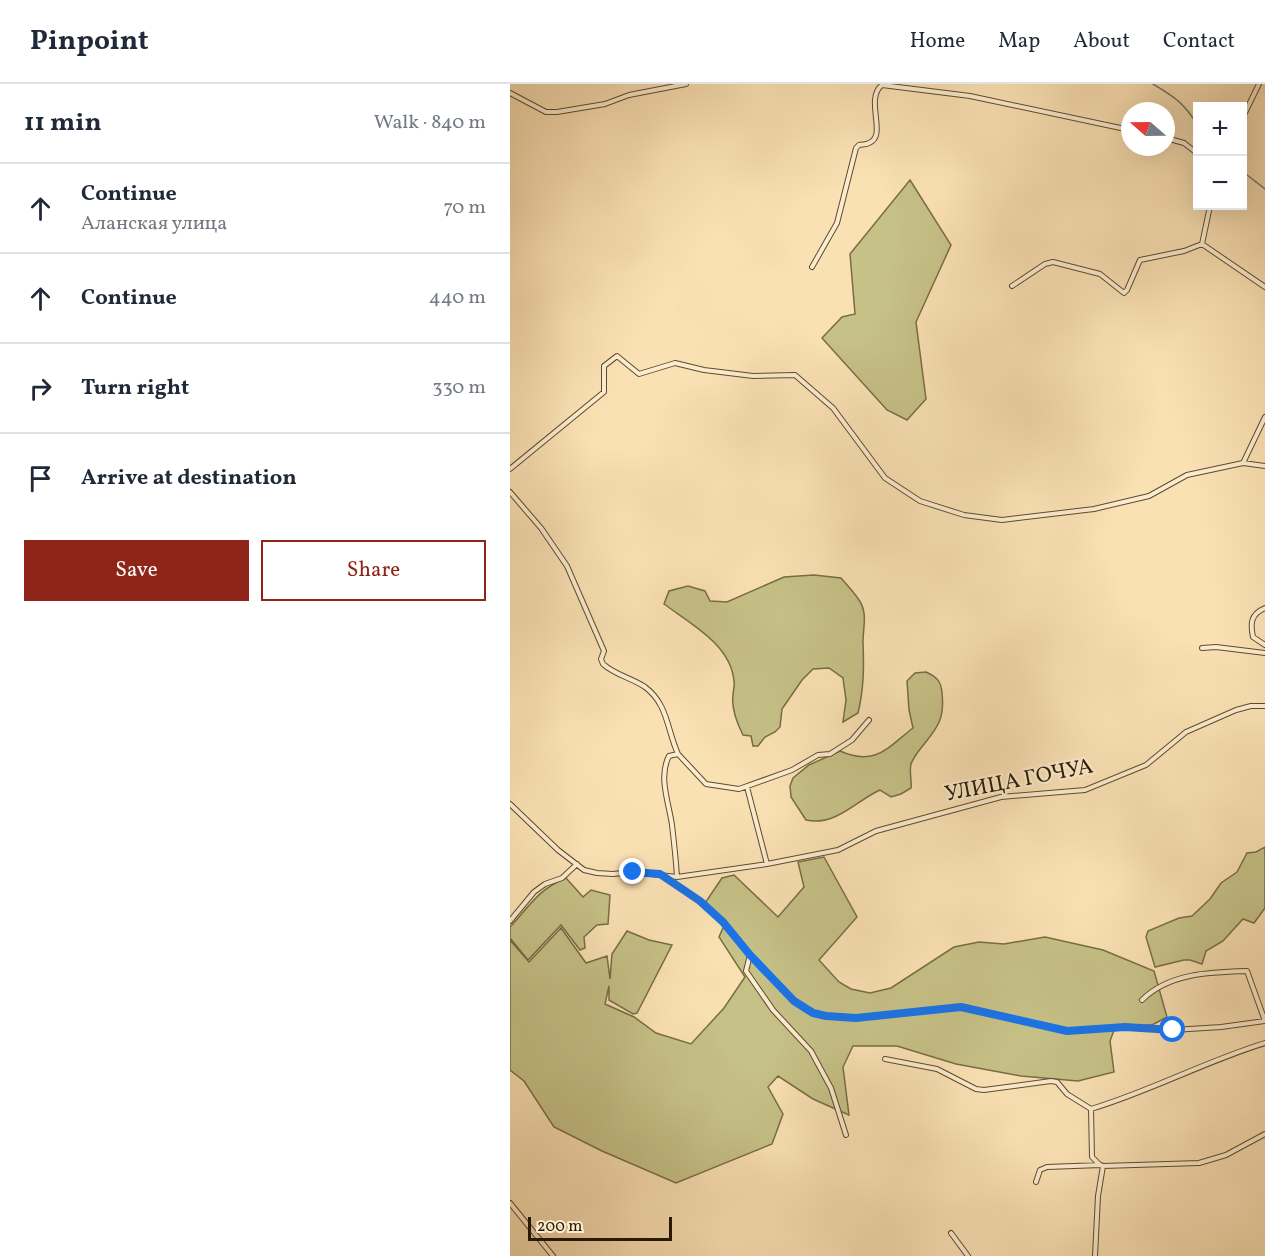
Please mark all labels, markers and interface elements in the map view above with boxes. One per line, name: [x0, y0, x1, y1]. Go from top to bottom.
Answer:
text: Pinpoint: [30, 22, 148, 61]
text: Home: [910, 27, 965, 56]
text: Map: [998, 27, 1040, 56]
text: About: [1073, 27, 1130, 56]
text: Contact: [1163, 27, 1235, 56]
north arrow: [1121, 102, 1175, 156]
map controls: [1193, 102, 1247, 210]
button: +: [1193, 102, 1247, 156]
text: 11 min: [24, 105, 102, 141]
text: Walk · 840 m: [374, 109, 486, 137]
button: −: [1193, 156, 1247, 210]
text: Continue: [81, 179, 177, 210]
icon: ahead: [24, 192, 57, 225]
text: 70 m: [443, 194, 486, 222]
text: Аланская улица: [81, 210, 227, 238]
icon: ahead: [24, 282, 57, 315]
text: Continue: [81, 283, 177, 314]
text: 440 m: [429, 284, 486, 312]
icon: right: [24, 372, 57, 405]
text: Turn right: [81, 373, 189, 404]
text: 330 m: [432, 374, 486, 402]
icon: arrive: [24, 462, 57, 495]
text: Arrive at destination: [81, 463, 297, 494]
button: Save: [24, 540, 249, 601]
button: Share: [261, 540, 486, 601]
street label: УЛИЦА ГОЧУА: [942, 751, 1096, 811]
route end: [619, 858, 645, 884]
route start: [1159, 1016, 1185, 1042]
scale bar: [528, 1214, 672, 1242]
text: 200 m: [537, 1216, 582, 1238]

